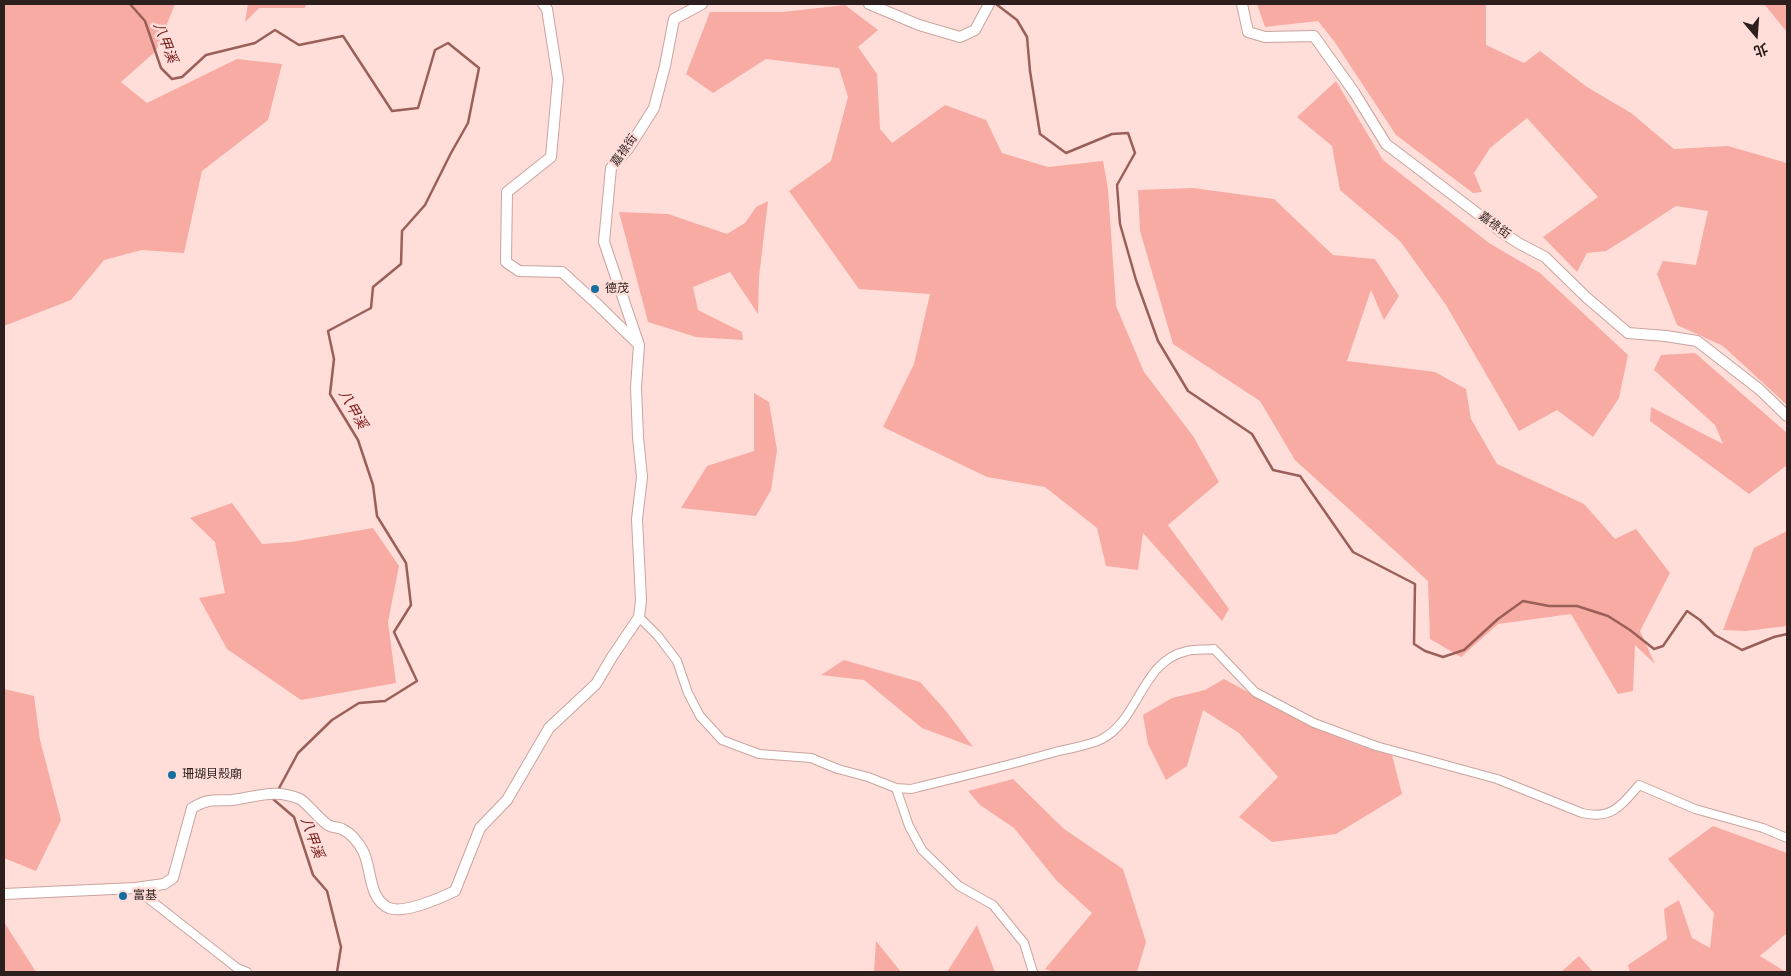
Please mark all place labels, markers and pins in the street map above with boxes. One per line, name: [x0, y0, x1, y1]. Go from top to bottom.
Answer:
place label: 德茂: [605, 282, 629, 296]
marker: 德茂: [589, 283, 601, 295]
place label: 珊瑚貝殼廟: [182, 768, 242, 782]
marker: 珊瑚貝殼廟: [166, 769, 178, 781]
place label: 富基: [133, 889, 157, 903]
marker: 富基: [117, 890, 129, 902]

